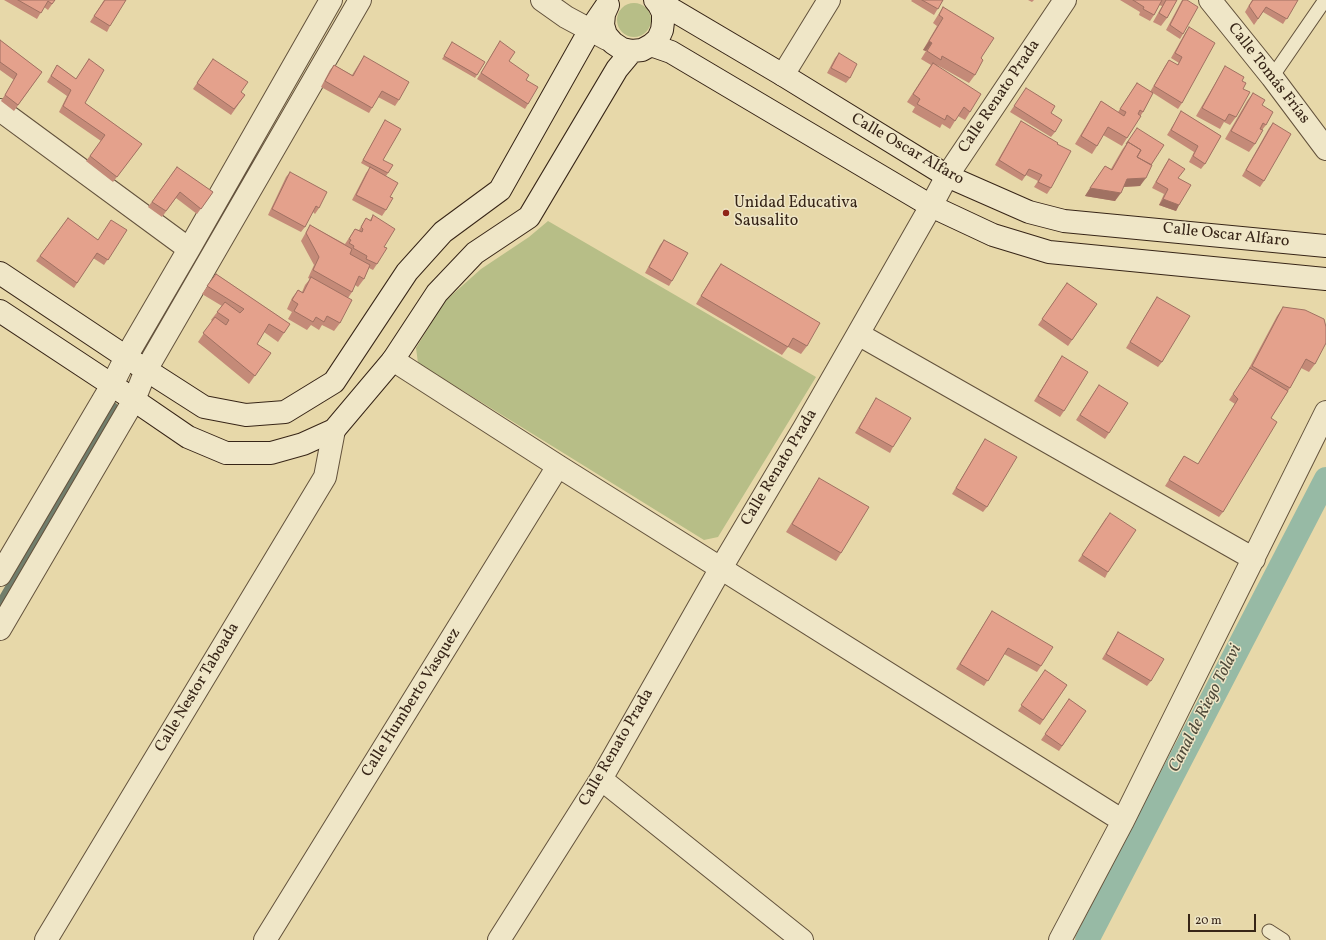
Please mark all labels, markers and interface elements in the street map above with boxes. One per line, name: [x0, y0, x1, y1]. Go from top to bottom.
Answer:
street label: Calle Tomás Frías: [1223, 20, 1313, 128]
street label: Calle Renato Prada: [955, 37, 1045, 157]
street label: Calle Oscar Alfaro: [847, 110, 967, 190]
place label: Unidad Educativa Sausalito: [734, 194, 858, 232]
marker: Unidad Educativa Sausalito: [721, 208, 731, 218]
street label: Calle Oscar Alfaro: [1162, 220, 1290, 252]
street label: Calle Renato Prada: [738, 406, 822, 530]
street label: Calle Nestor Taboada: [152, 620, 244, 756]
street label: Calle Humberto Vasquez: [358, 625, 466, 781]
water label: Canal de Riego Tolavi: [1165, 642, 1247, 776]
street label: Calle Renato Prada: [576, 686, 658, 810]
scale bar: [1190, 906, 1258, 932]
text: 20 m: [1195, 913, 1222, 929]

